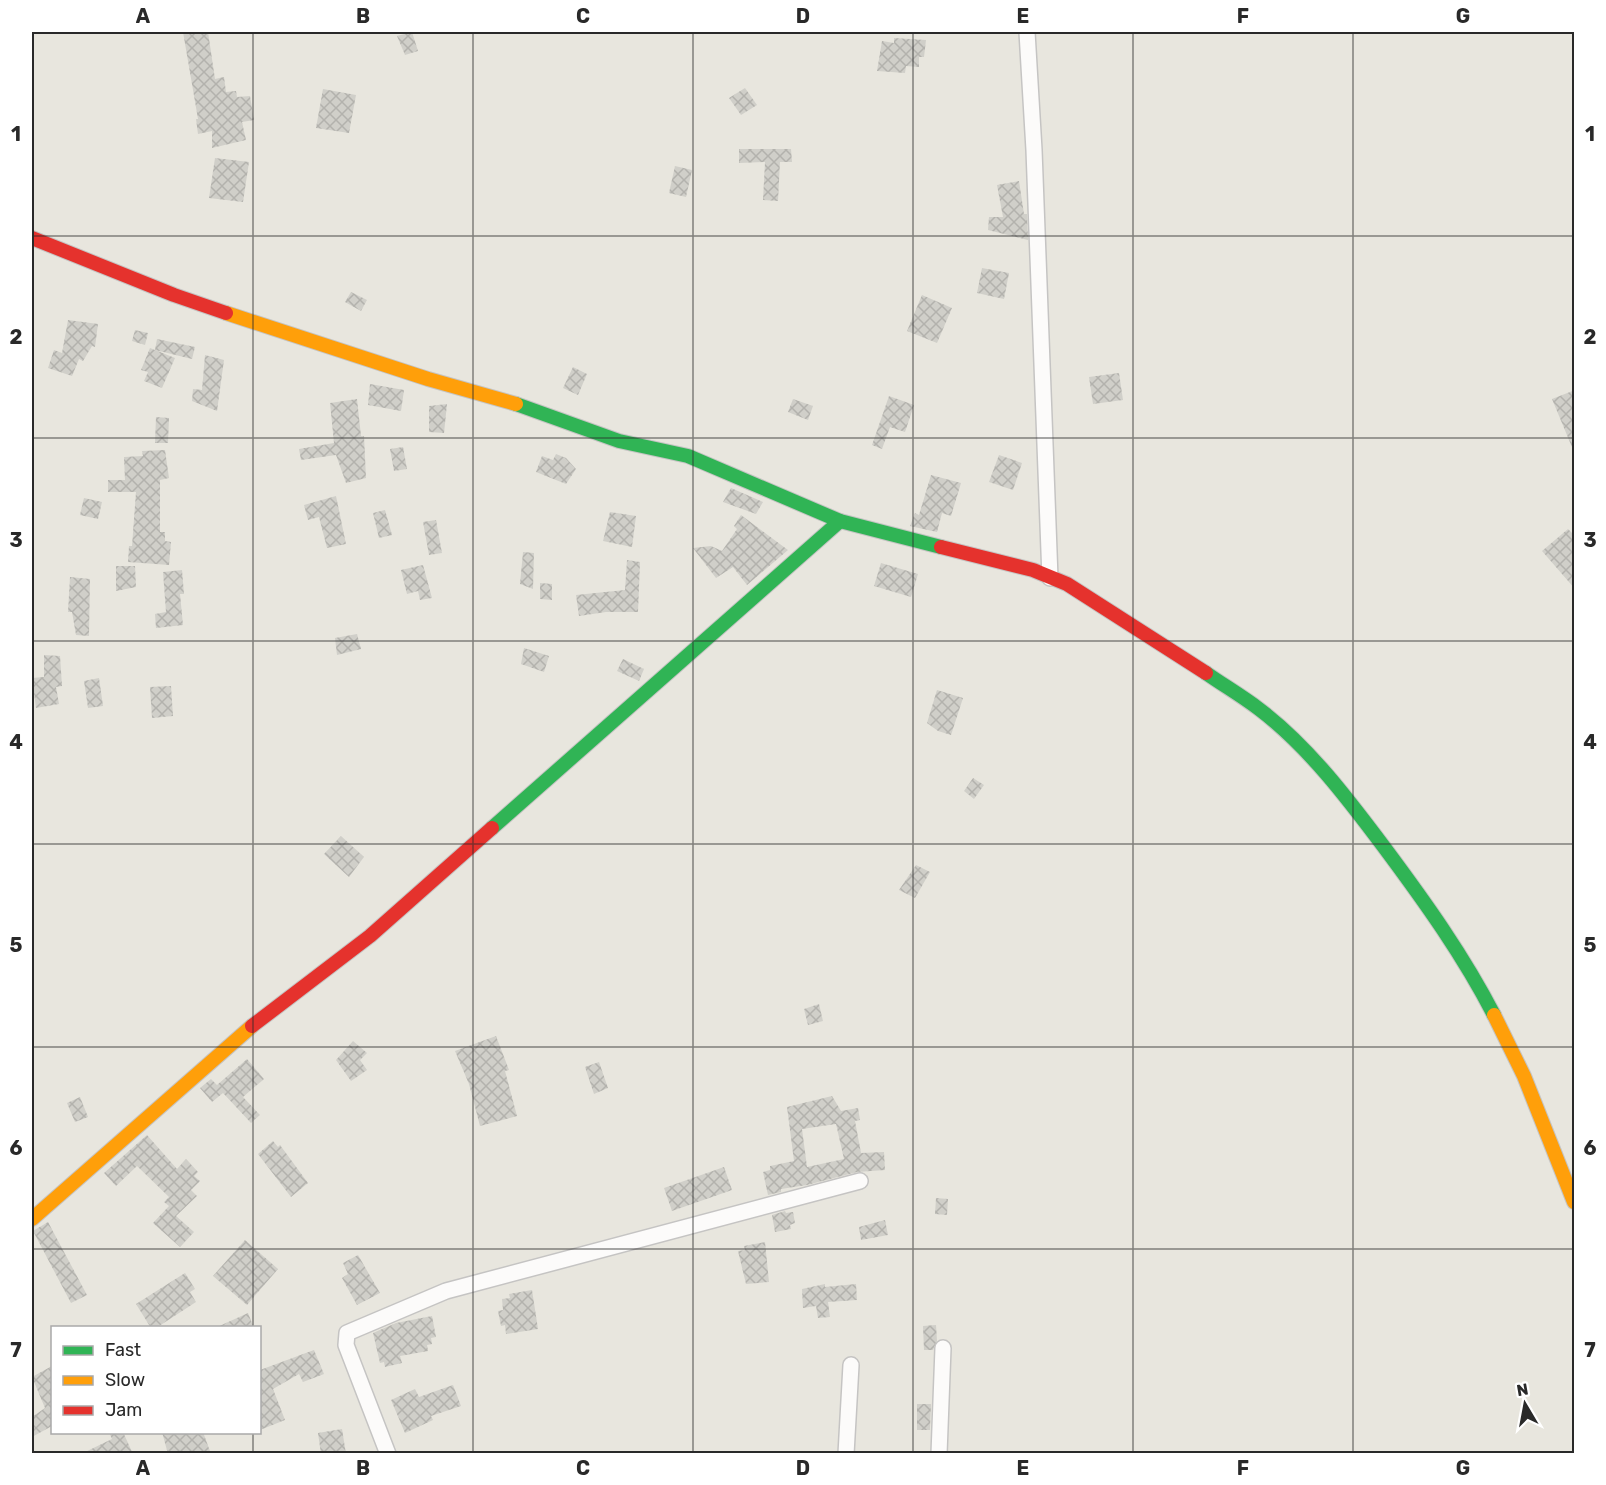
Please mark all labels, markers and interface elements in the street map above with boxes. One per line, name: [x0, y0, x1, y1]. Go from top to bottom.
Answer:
text: A: [136, 4, 151, 28]
text: B: [356, 4, 370, 28]
text: C: [576, 4, 590, 28]
text: D: [796, 4, 810, 28]
text: E: [1017, 4, 1029, 28]
text: F: [1237, 4, 1249, 28]
text: G: [1456, 4, 1470, 28]
text: 1: [11, 122, 21, 146]
text: 1: [1585, 122, 1595, 146]
text: 2: [10, 325, 23, 349]
text: 2: [1584, 325, 1597, 349]
text: 3: [9, 528, 23, 552]
text: 3: [1583, 528, 1597, 552]
text: 4: [9, 730, 23, 754]
text: 4: [1583, 730, 1597, 754]
text: 5: [10, 933, 23, 957]
text: 5: [1584, 933, 1597, 957]
text: 6: [9, 1136, 23, 1160]
text: 6: [1583, 1136, 1597, 1160]
legend: [51, 1326, 261, 1434]
text: 7: [10, 1338, 22, 1362]
text: 7: [1584, 1338, 1596, 1362]
text: Fast: [105, 1339, 141, 1361]
text: Slow: [105, 1369, 145, 1391]
north arrow: [1495, 1374, 1555, 1434]
text: N: [1515, 1379, 1530, 1400]
text: Jam: [105, 1399, 142, 1421]
text: A: [136, 1456, 151, 1480]
text: B: [356, 1456, 370, 1480]
text: C: [576, 1456, 590, 1480]
text: D: [796, 1456, 810, 1480]
text: E: [1017, 1456, 1029, 1480]
text: F: [1237, 1456, 1249, 1480]
text: G: [1456, 1456, 1470, 1480]

